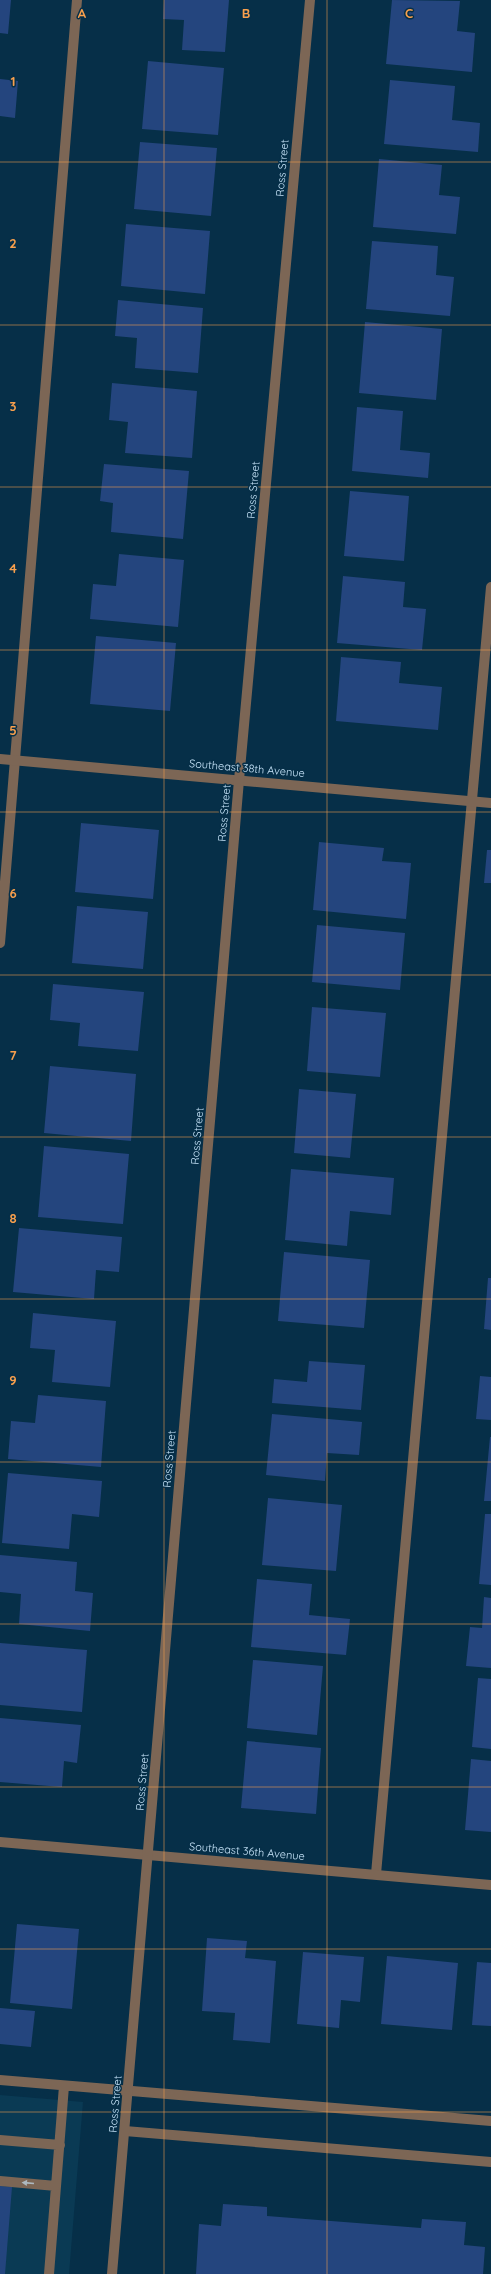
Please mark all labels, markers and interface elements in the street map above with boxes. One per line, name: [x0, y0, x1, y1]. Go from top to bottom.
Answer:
text: A: [78, 5, 87, 21]
text: B: [242, 5, 250, 21]
text: C: [405, 5, 413, 21]
text: 1: [10, 73, 16, 89]
street label: Ross Street: [273, 139, 291, 197]
text: 2: [9, 235, 17, 251]
text: 3: [10, 398, 17, 414]
street label: Ross Street: [244, 461, 262, 519]
text: 4: [9, 560, 17, 576]
text: 5: [9, 722, 17, 738]
street label: Southeast 38th Avenue: [189, 756, 305, 780]
street label: Ross Street: [215, 784, 233, 842]
text: 6: [9, 885, 17, 901]
text: 7: [9, 1047, 17, 1063]
street label: Ross Street: [188, 1107, 206, 1165]
text: 8: [9, 1210, 17, 1226]
text: 9: [9, 1372, 17, 1388]
street label: Ross Street: [160, 1430, 178, 1488]
street label: Ross Street: [133, 1753, 151, 1811]
street label: Southeast 36th Avenue: [189, 1839, 305, 1863]
street label: Ross Street: [106, 2075, 124, 2133]
one-way arrow: [22, 2180, 34, 2187]

